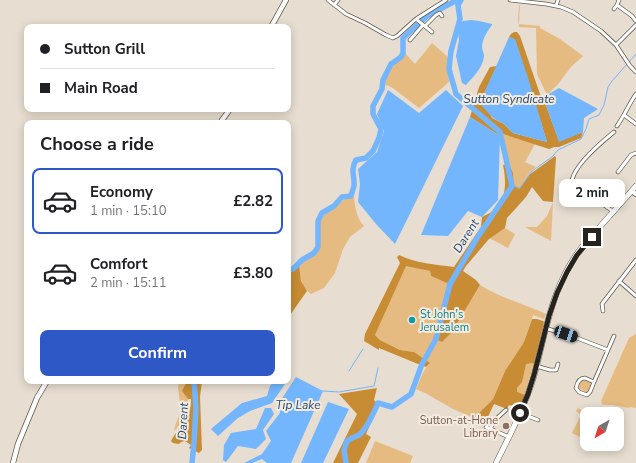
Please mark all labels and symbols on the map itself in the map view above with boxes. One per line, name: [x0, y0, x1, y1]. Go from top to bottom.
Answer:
water label: Sutton Syndicate: [463, 91, 555, 107]
callout: 2 min: [559, 179, 625, 207]
water label: Darent: [449, 215, 483, 256]
route end: [583, 228, 601, 246]
place label: St John's Jerusalem: [419, 307, 469, 335]
marker: St John's Jerusalem: [407, 315, 417, 325]
car: [553, 324, 579, 344]
water label: Tip Lake: [275, 397, 321, 413]
water label: Darent: [174, 401, 192, 440]
route start: [511, 404, 529, 422]
north arrow: [580, 407, 624, 451]
place label: Sutton-at-Hone Library: [420, 413, 498, 441]
marker: Sutton-at-Hone Library: [501, 421, 511, 431]

